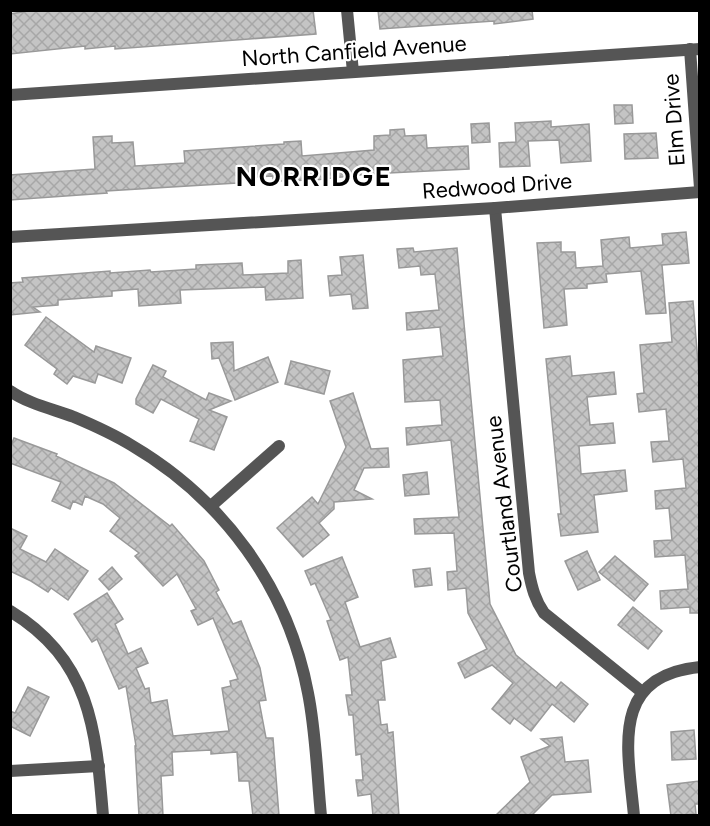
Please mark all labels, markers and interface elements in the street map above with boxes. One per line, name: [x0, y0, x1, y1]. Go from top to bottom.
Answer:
street label: North Canfield Avenue: [241, 30, 467, 72]
street label: Elm Drive: [657, 73, 691, 167]
district label: NORRIDGE: [236, 159, 392, 193]
street label: Redwood Drive: [421, 167, 573, 205]
street label: Courtland Avenue: [480, 414, 528, 594]

